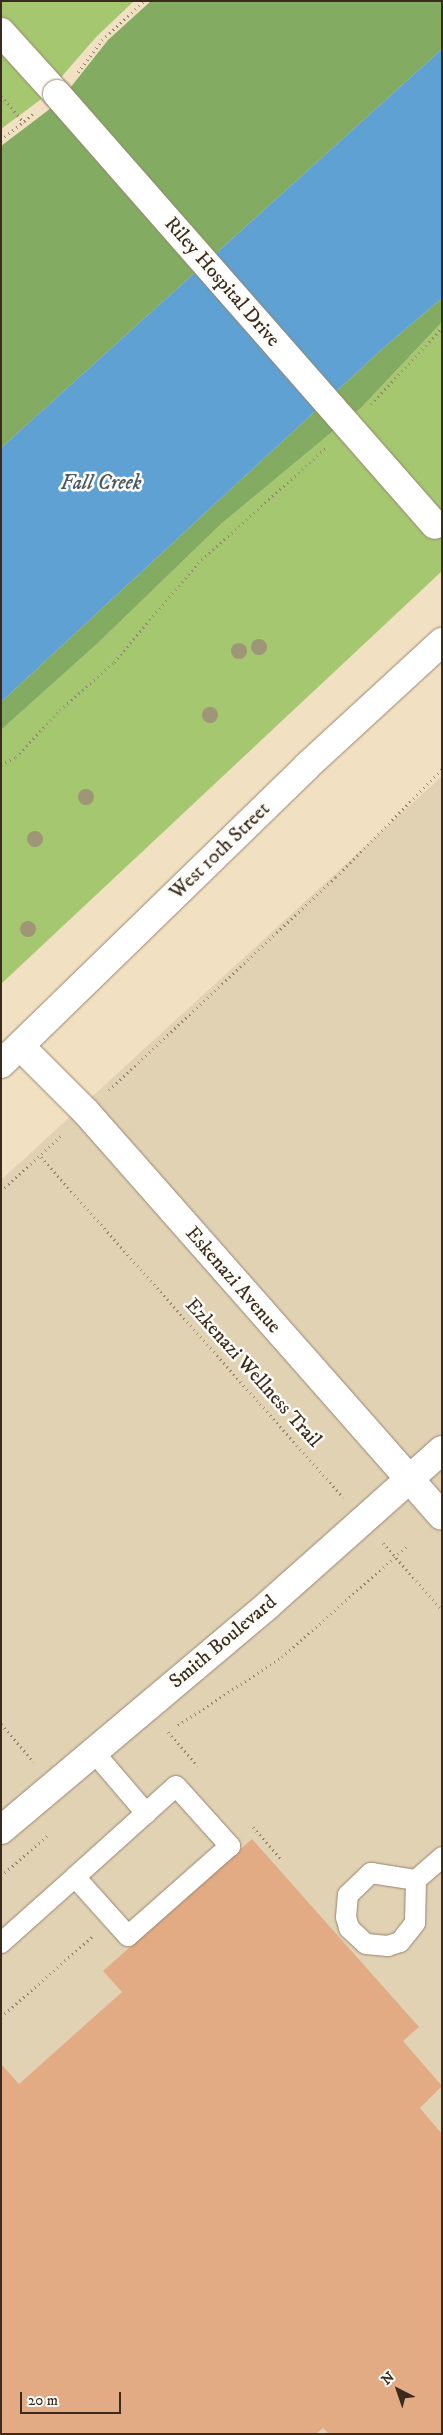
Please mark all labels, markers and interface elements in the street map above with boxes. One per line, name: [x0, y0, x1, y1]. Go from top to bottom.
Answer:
street label: Riley Hospital Drive: [159, 212, 285, 352]
water label: Fall Creek: [61, 470, 141, 496]
street label: West 10th Street: [165, 797, 275, 905]
street label: Eskenazi Avenue: [180, 1222, 286, 1338]
street label: Ezkenazi Wellness Trail: [180, 1294, 326, 1452]
street label: Smith Boulevard: [164, 1590, 282, 1694]
north arrow: [373, 2365, 423, 2415]
text: N: [378, 2368, 398, 2389]
scale bar: [22, 2382, 124, 2414]
text: 20 m: [28, 2391, 58, 2410]

